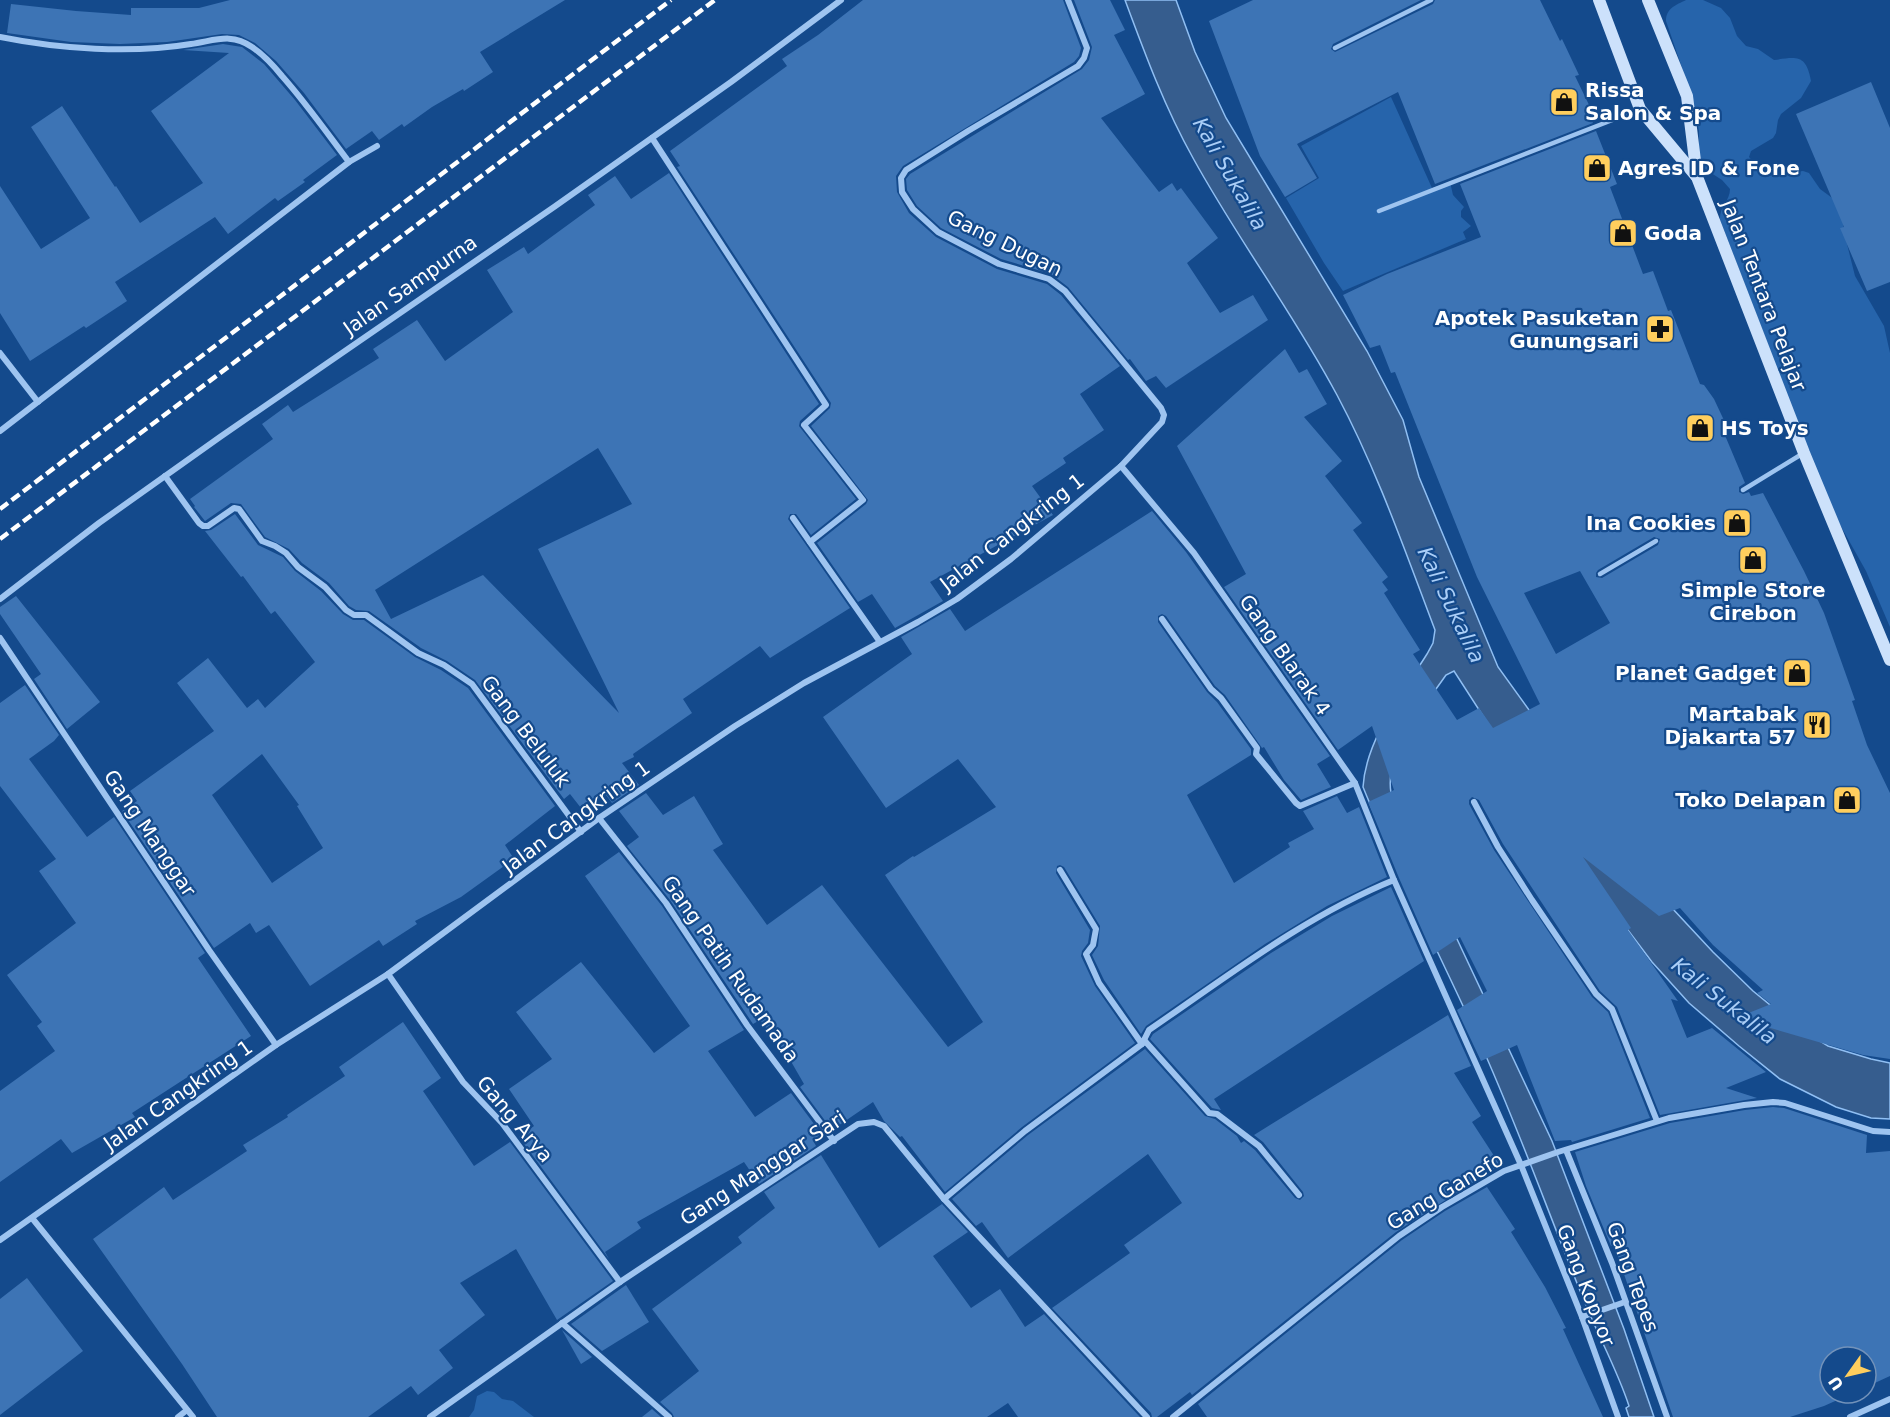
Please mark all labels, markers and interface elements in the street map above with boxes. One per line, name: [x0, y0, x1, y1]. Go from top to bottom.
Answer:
place label: Rissa Salon & Spa: [1585, 78, 1721, 125]
shop icon: Rissa Salon & Spa: [1548, 86, 1580, 118]
water label: Kali Sukalila: [1188, 113, 1272, 235]
shop icon: Agres ID & Fone: [1581, 152, 1613, 184]
place label: Agres ID & Fone: [1618, 156, 1800, 180]
street label: Jalan Tentara Pelajar: [1716, 194, 1812, 395]
street label: Gang Dugan: [943, 205, 1067, 281]
shop icon: Goda: [1607, 217, 1639, 249]
place label: Goda: [1644, 221, 1702, 245]
street label: Jalan Sampurna: [337, 230, 481, 341]
place label: Apotek Pasuketan Gunungsari: [1435, 306, 1639, 353]
pharmacy icon: Apotek Pasuketan Gunungsari: [1644, 313, 1676, 345]
shop icon: HS Toys: [1684, 412, 1716, 444]
place label: HS Toys: [1721, 416, 1809, 440]
street label: Jalan Cangkring 1: [934, 468, 1089, 597]
shop icon: Ina Cookies: [1721, 507, 1753, 539]
place label: Ina Cookies: [1586, 511, 1716, 535]
water label: Kali Sukalila: [1413, 543, 1489, 667]
shop icon: Simple Store Cirebon: [1737, 544, 1769, 576]
place label: Simple Store Cirebon: [1681, 578, 1825, 625]
street label: Gang Blarak 4: [1234, 590, 1336, 720]
shop icon: Planet Gadget: [1781, 657, 1813, 689]
place label: Planet Gadget: [1615, 661, 1776, 685]
street label: Gang Beluluk: [476, 670, 576, 792]
place label: Martabak Djakarta 57: [1665, 702, 1797, 749]
restaurant icon: Martabak Djakarta 57: [1801, 709, 1833, 741]
street label: Jalan Cangkring 1: [496, 755, 654, 880]
street label: Gang Manggar: [99, 765, 202, 902]
shop icon: Toko Delapan: [1831, 784, 1863, 816]
place label: Toko Delapan: [1675, 788, 1826, 812]
street label: Gang Patih Rudamada: [657, 871, 805, 1067]
water label: Kali Sukalila: [1667, 953, 1781, 1049]
street label: Jalan Cangkring 1: [97, 1035, 257, 1157]
street label: Gang Arya: [472, 1071, 558, 1167]
street label: Gang Manggar Sari: [676, 1105, 850, 1231]
street label: Gang Ganefo: [1382, 1147, 1508, 1235]
street label: Gang Tepes: [1602, 1218, 1664, 1336]
street label: Gang Kopyor: [1552, 1221, 1621, 1350]
north arrow: [1818, 1345, 1878, 1405]
text: U: [1824, 1372, 1847, 1394]

